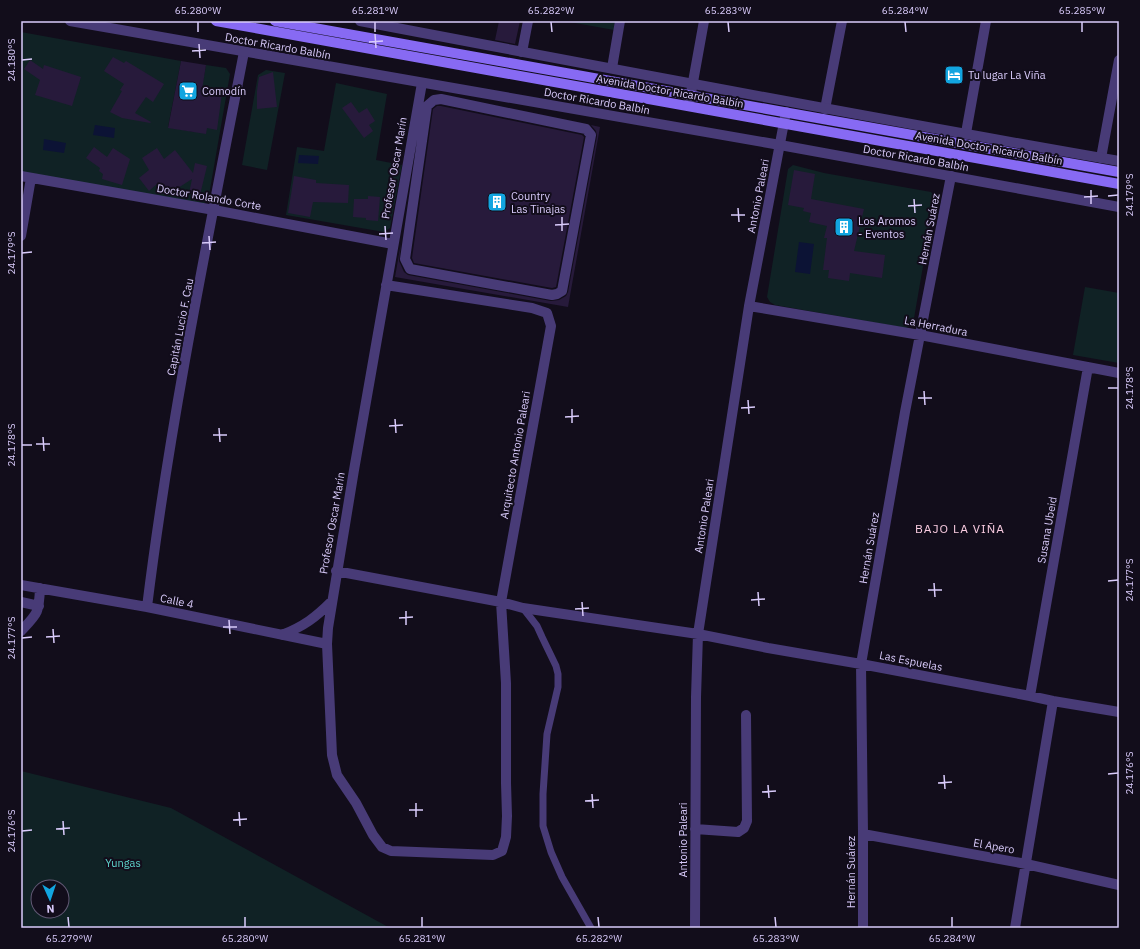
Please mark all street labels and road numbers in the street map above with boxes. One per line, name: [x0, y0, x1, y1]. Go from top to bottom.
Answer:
street label: Doctor Ricardo Balbín: [224, 30, 332, 62]
street label: Avenida Doctor Ricardo Balbín: [595, 72, 745, 110]
street label: Doctor Ricardo Balbín: [543, 85, 651, 117]
street label: Profesor Oscar Marín: [378, 116, 410, 220]
street label: Avenida Doctor Ricardo Balbín: [914, 129, 1064, 167]
street label: Doctor Ricardo Balbín: [862, 142, 970, 174]
street label: Antonio Paleari: [744, 158, 772, 234]
street label: Doctor Rolando Corte: [156, 181, 262, 213]
street label: Hernán Suárez: [915, 192, 943, 266]
street label: Capitán Lucio F. Cau: [164, 277, 196, 377]
street label: La Herradura: [903, 313, 969, 339]
street label: Arquitecto Antonio Paleari: [497, 390, 533, 520]
street label: Profesor Oscar Marín: [316, 471, 348, 575]
street label: Antonio Paleari: [691, 478, 717, 554]
street label: Susana Ubeid: [1034, 495, 1060, 565]
street label: Hernán Suárez: [856, 511, 882, 585]
street label: Calle 4: [159, 591, 195, 611]
street label: Las Espuelas: [878, 648, 944, 674]
street label: Antonio Paleari: [676, 802, 690, 878]
street label: El Apero: [972, 835, 1016, 857]
street label: Hernán Suárez: [844, 836, 858, 908]

